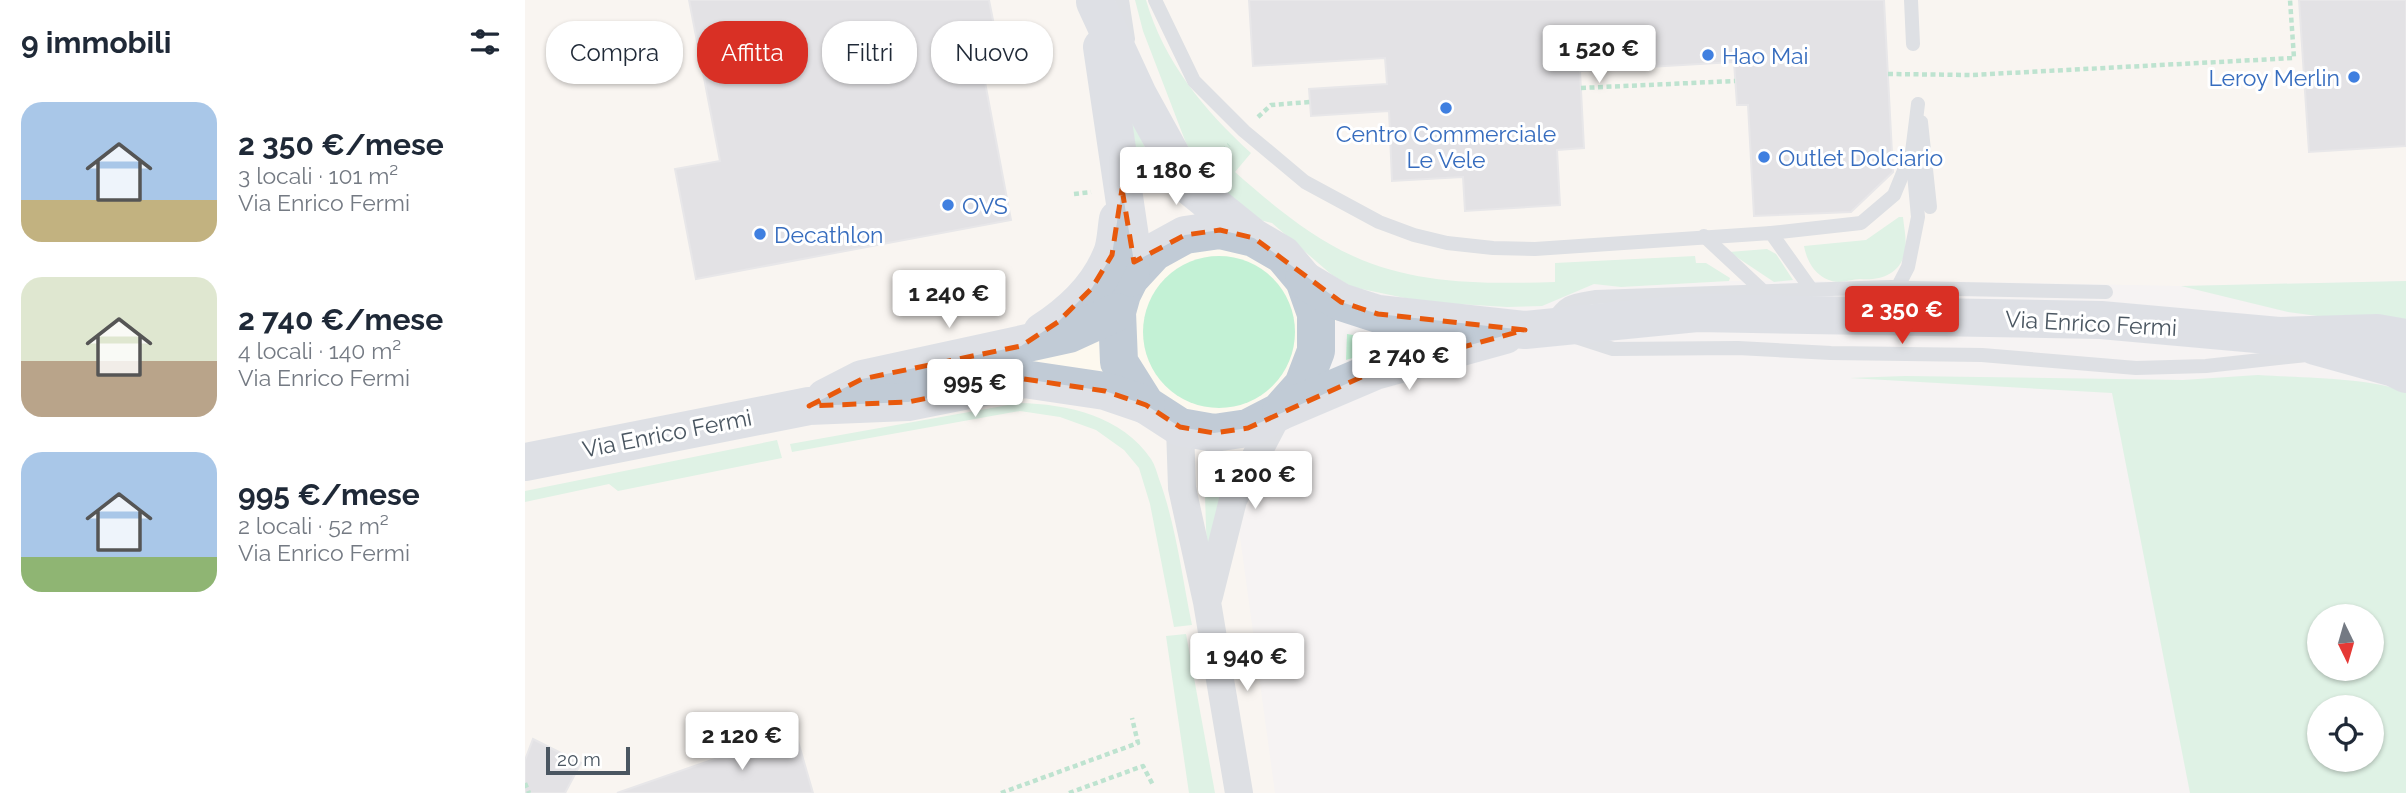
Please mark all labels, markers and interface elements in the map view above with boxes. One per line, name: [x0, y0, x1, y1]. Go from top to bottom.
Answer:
chip: Compra: [546, 21, 683, 84]
chip: Affitta: [697, 21, 808, 84]
chip: Filtri: [822, 21, 917, 84]
chip: Nuovo: [931, 21, 1053, 84]
icon: filters: [466, 23, 504, 61]
text: 9 immobili: [21, 25, 171, 60]
pin: 1 520 €: [1534, 25, 1664, 85]
text: 1 520 €: [1559, 34, 1639, 61]
place label: Hao Mai: [1722, 42, 1809, 69]
marker: Hao Mai: [1700, 47, 1716, 63]
place label: Leroy Merlin: [2208, 64, 2340, 91]
marker: Leroy Merlin: [2346, 69, 2362, 85]
marker: Centro Commerciale Le Vele: [1438, 100, 1454, 116]
place label: Centro Commerciale Le Vele: [1336, 120, 1556, 173]
text: 2 350 €/mese: [238, 127, 444, 162]
icon: home: [77, 130, 161, 214]
place label: Outlet Dolciario: [1778, 144, 1943, 171]
pin: 1 180 €: [1111, 148, 1241, 207]
marker: Outlet Dolciario: [1756, 149, 1772, 165]
text: 1 180 €: [1136, 156, 1216, 183]
text: 3 locali · 101 m²: [238, 162, 398, 189]
text: Via Enrico Fermi: [238, 189, 410, 216]
place label: OVS: [962, 192, 1008, 219]
marker: OVS: [940, 197, 956, 213]
place label: Decathlon: [774, 221, 883, 248]
marker: Decathlon: [752, 226, 768, 242]
pin: 1 240 €: [884, 270, 1014, 330]
text: 1 240 €: [909, 279, 989, 306]
pin: 2 350 €: [1837, 286, 1967, 346]
text: 2 350 €: [1861, 295, 1943, 322]
text: 2 740 €/mese: [238, 302, 443, 337]
icon: home: [77, 305, 161, 389]
street label: Via Enrico Fermi: [2004, 305, 2178, 341]
pin: 2 740 €: [1344, 332, 1474, 392]
text: 4 locali · 140 m²: [238, 337, 401, 364]
text: 2 740 €: [1368, 341, 1450, 368]
pin: 995 €: [926, 360, 1024, 419]
text: Via Enrico Fermi: [238, 364, 410, 391]
text: 995 €: [943, 368, 1007, 395]
street label: Via Enrico Fermi: [580, 403, 754, 463]
pin: 1 200 €: [1190, 452, 1320, 511]
text: 1 200 €: [1214, 460, 1296, 487]
text: 995 €/mese: [238, 477, 420, 512]
icon: home: [77, 480, 161, 564]
text: 2 locali · 52 m²: [238, 512, 389, 539]
text: Via Enrico Fermi: [238, 539, 410, 566]
north arrow: [2307, 604, 2383, 681]
map controls: [2307, 604, 2384, 772]
pin: 1 940 €: [1182, 634, 1312, 693]
text: 1 940 €: [1206, 642, 1288, 669]
button: locate: [2307, 695, 2384, 772]
pin: 2 120 €: [677, 712, 807, 772]
text: 2 120 €: [702, 721, 782, 748]
scale bar: [546, 744, 630, 776]
text: 20 m: [557, 748, 601, 770]

